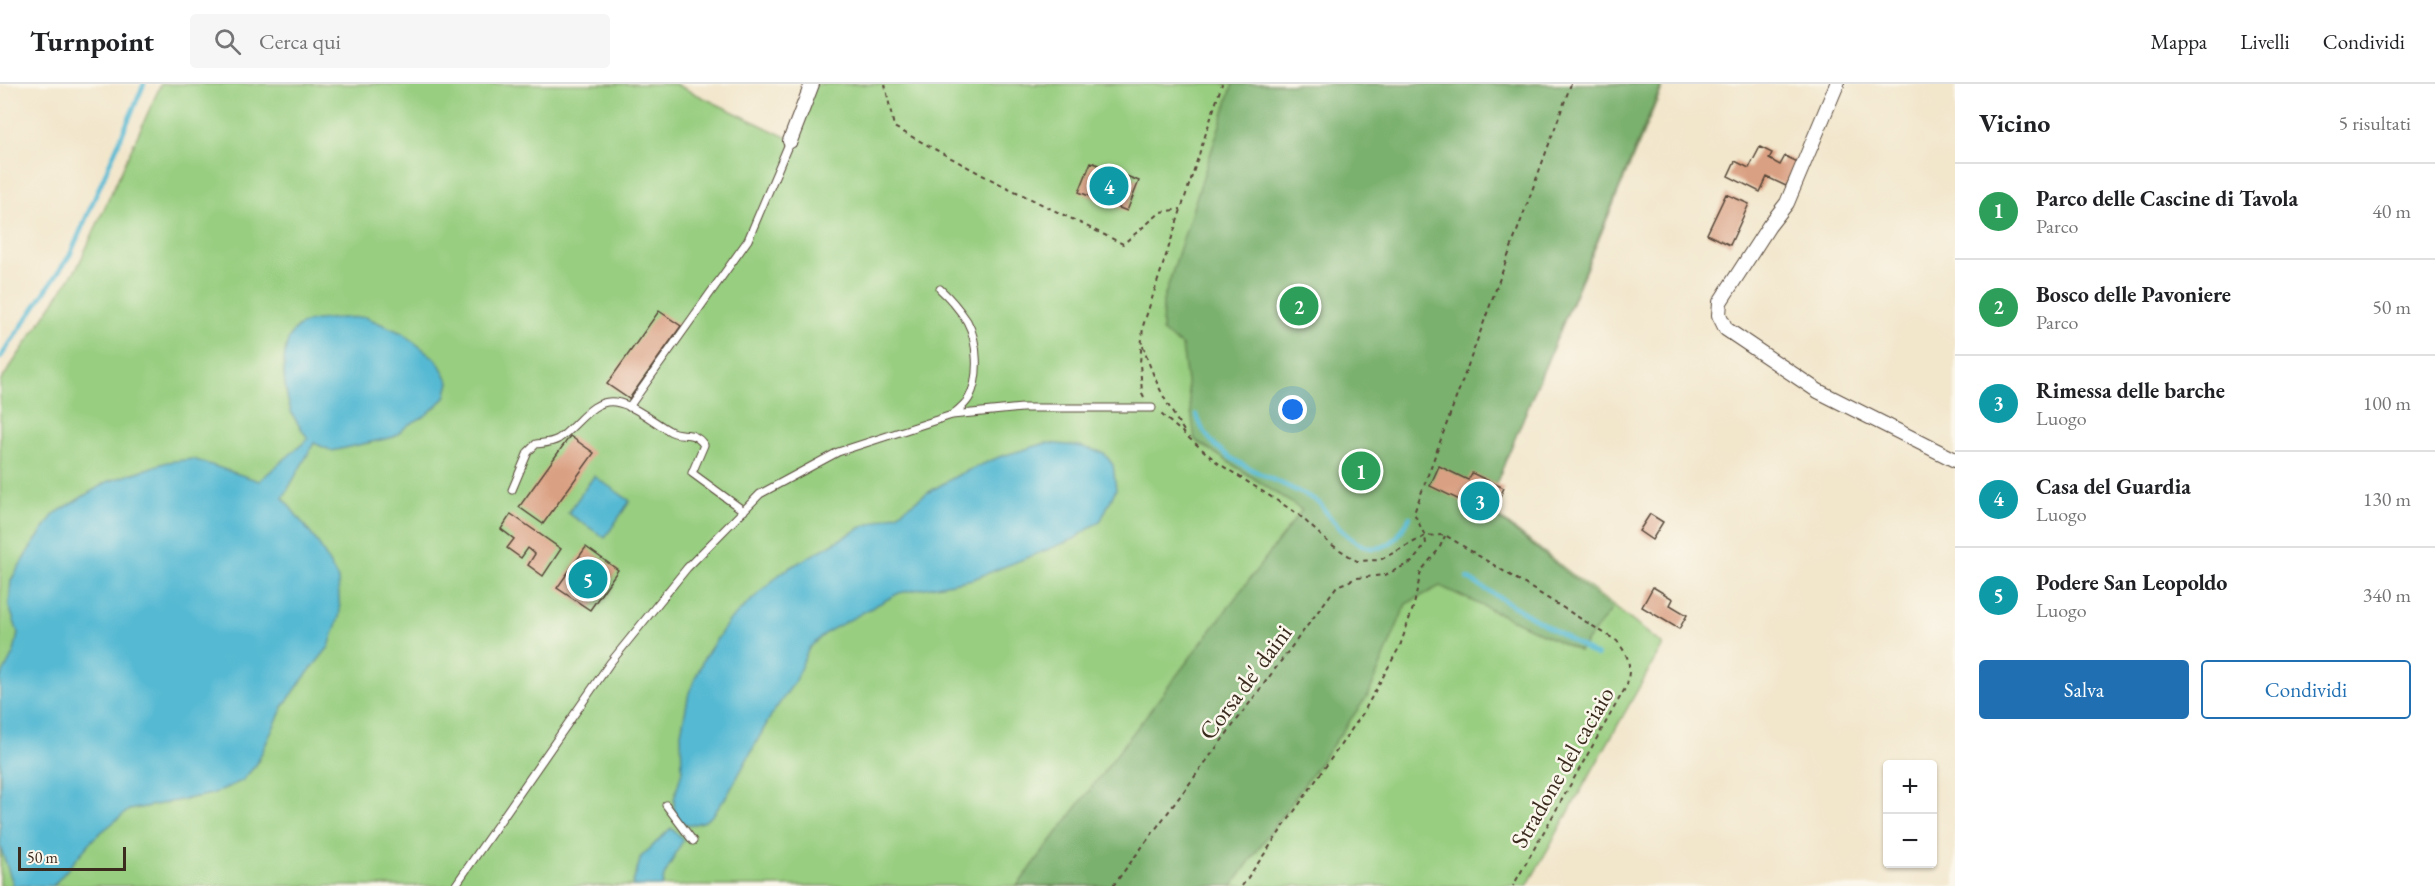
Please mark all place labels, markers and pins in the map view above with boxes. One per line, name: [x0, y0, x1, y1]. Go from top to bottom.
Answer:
pin: 4: [1090, 164, 1128, 208]
pin: 2: [1280, 284, 1318, 328]
pin: 1: [1342, 448, 1380, 494]
pin: 3: [1460, 478, 1500, 524]
pin: 5: [568, 556, 608, 602]

